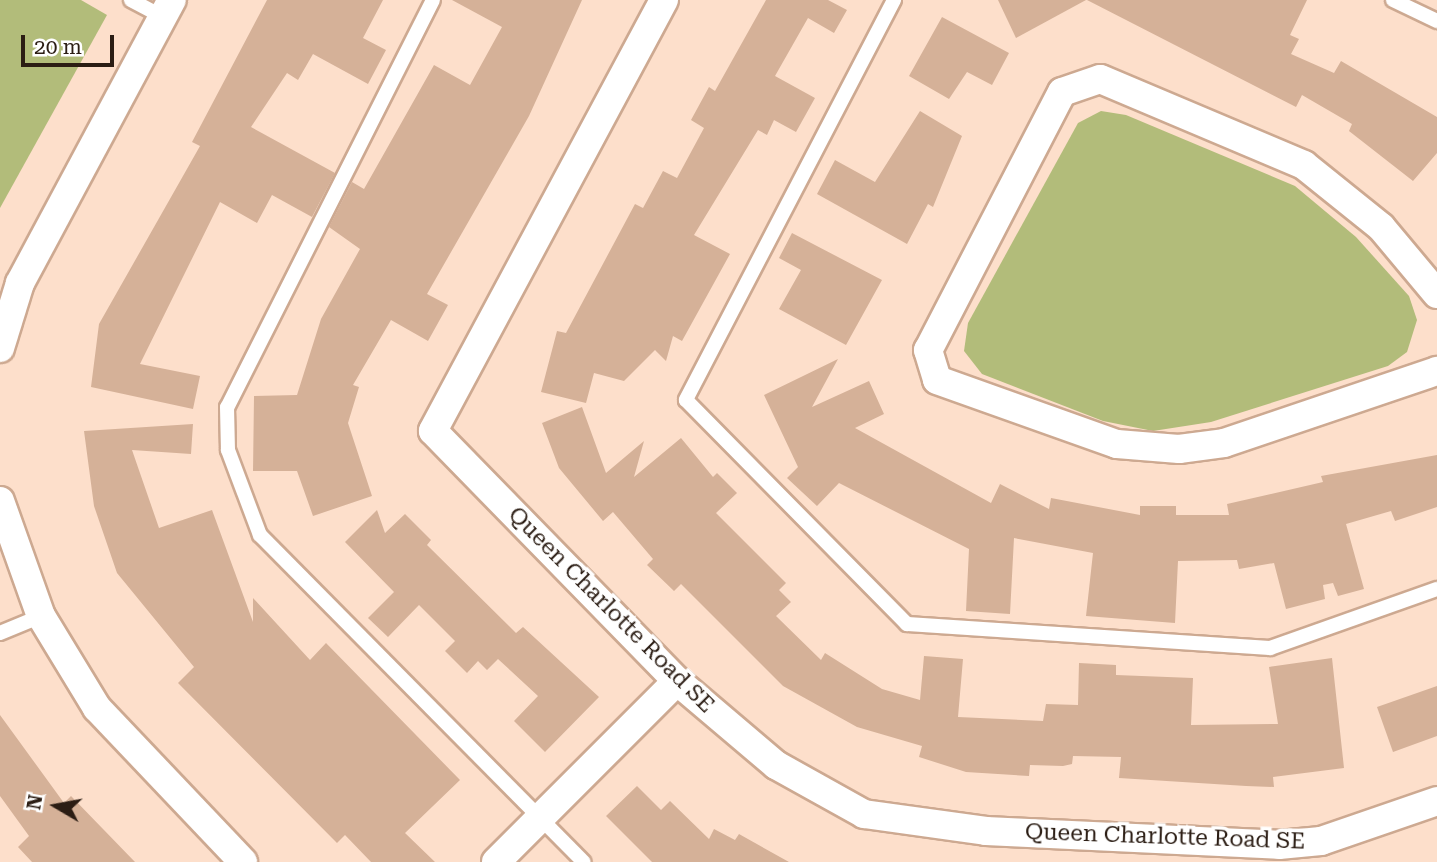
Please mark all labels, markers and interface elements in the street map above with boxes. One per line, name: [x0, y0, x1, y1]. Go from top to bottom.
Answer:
scale bar: [24, 21, 117, 65]
text: 20 m: [34, 35, 82, 59]
street label: Queen Charlotte Road SE: [502, 501, 720, 719]
north arrow: [21, 771, 91, 841]
text: N: [22, 793, 47, 811]
street label: Queen Charlotte Road SE: [1025, 818, 1305, 856]

